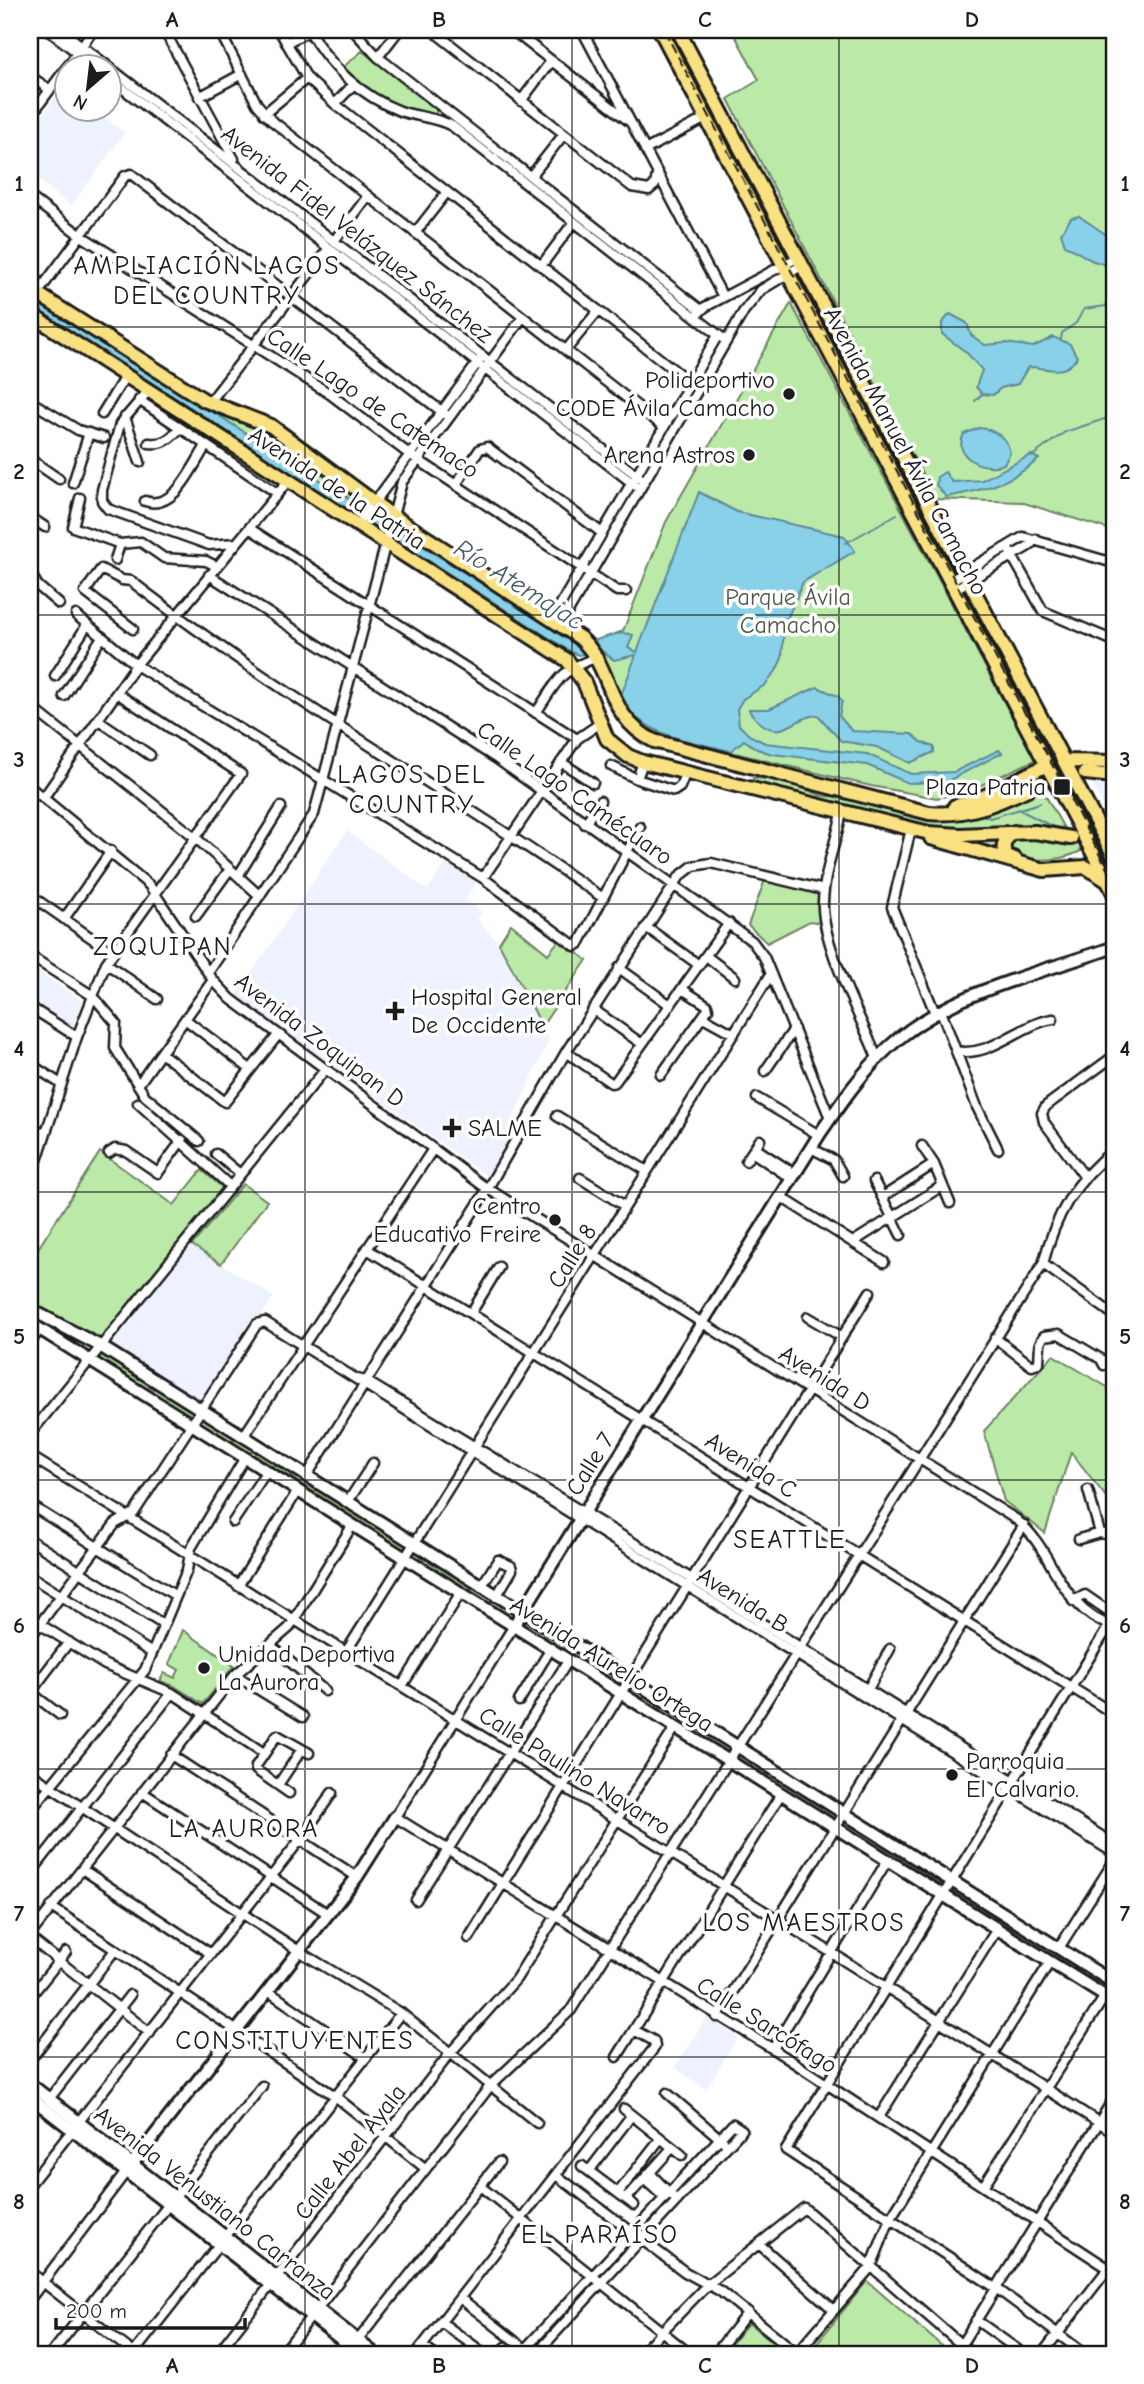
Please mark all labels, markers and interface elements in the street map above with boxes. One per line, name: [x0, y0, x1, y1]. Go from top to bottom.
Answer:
text: A: [166, 6, 179, 33]
text: B: [432, 6, 446, 33]
text: C: [698, 6, 712, 33]
text: D: [965, 6, 979, 33]
north arrow: [52, 52, 122, 122]
text: N: [70, 90, 91, 115]
street label: Avenida Fidel Velázquez Sánchez: [216, 119, 499, 349]
text: 1: [14, 170, 24, 197]
text: 1: [1120, 170, 1130, 197]
district label: AMPLIACIÓN LAGOS DEL COUNTRY: [73, 250, 341, 311]
street label: Avenida Manuel Ávila Camacho: [818, 302, 994, 600]
street label: Calle Lago de Catemaco: [262, 322, 484, 484]
place label: Polideportivo CODE Ávila Camacho: [556, 366, 775, 422]
marker: Polideportivo CODE Ávila Camacho: [781, 386, 797, 402]
street label: Avenida de la Patria: [243, 420, 431, 556]
place label: Arena Astros: [604, 441, 735, 469]
marker: Arena Astros: [741, 447, 757, 463]
text: 2: [13, 458, 25, 485]
text: 2: [1119, 458, 1131, 485]
water label: Río Atemajac: [449, 533, 590, 637]
park label: Parque Ávila Camacho: [725, 583, 851, 639]
street label: Calle Lago Camécuaro: [472, 715, 678, 871]
text: 3: [13, 746, 25, 773]
text: 3: [1119, 746, 1131, 773]
district label: LAGOS DEL COUNTRY: [337, 760, 487, 820]
place label: Plaza Patria: [926, 773, 1046, 801]
marker: Plaza Patria: [1052, 777, 1072, 797]
district label: ZOQUIPAN: [93, 932, 233, 962]
street label: Avenida Zoquipan D: [229, 967, 411, 1113]
place label: Hospital General De Occidente: [411, 983, 582, 1039]
marker: Hospital General De Occidente: [385, 1001, 405, 1021]
text: 4: [14, 1035, 25, 1062]
text: 4: [1120, 1035, 1131, 1062]
place label: SALME: [468, 1114, 542, 1142]
marker: SALME: [442, 1118, 462, 1138]
place label: Centro Educativo Freire: [374, 1192, 541, 1248]
marker: Centro Educativo Freire: [547, 1212, 563, 1228]
street label: Calle 8: [542, 1219, 602, 1293]
text: 5: [13, 1323, 25, 1350]
text: 5: [1119, 1323, 1131, 1350]
street label: Avenida D: [774, 1339, 876, 1417]
street label: Avenida C: [700, 1426, 802, 1504]
street label: Calle 7: [560, 1427, 620, 1501]
district label: SEATTLE: [733, 1525, 847, 1555]
street label: Avenida B: [692, 1561, 794, 1639]
street label: Avenida Aurelio Ortega: [505, 1590, 719, 1738]
text: 6: [13, 1612, 25, 1639]
text: 6: [1119, 1612, 1131, 1639]
place label: Unidad Deportiva La Aurora: [218, 1640, 395, 1696]
marker: Unidad Deportiva La Aurora: [196, 1660, 212, 1676]
street label: Calle Paulino Navarro: [474, 1701, 676, 1841]
place label: Parroquia El Calvario.: [966, 1747, 1079, 1803]
marker: Parroquia El Calvario.: [944, 1767, 960, 1783]
district label: LA AURORA: [169, 1814, 319, 1844]
text: 7: [14, 1900, 25, 1927]
text: 7: [1120, 1900, 1131, 1927]
district label: LOS MAESTROS: [702, 1908, 906, 1938]
street label: Calle Sarcófago: [692, 1971, 842, 2079]
district label: CONSTITUYENTES: [175, 2026, 415, 2056]
street label: Calle Abel Ayala: [288, 2079, 412, 2225]
street label: Avenida Venustiano Carranza: [89, 2100, 341, 2306]
text: 8: [13, 2188, 25, 2215]
text: 8: [1119, 2188, 1131, 2215]
district label: EL PARAÍSO: [521, 2219, 679, 2250]
scale bar: [56, 2286, 245, 2330]
text: 200 m: [66, 2299, 127, 2323]
text: A: [166, 2352, 179, 2379]
text: B: [432, 2352, 446, 2379]
text: C: [698, 2352, 712, 2379]
text: D: [965, 2352, 979, 2379]

